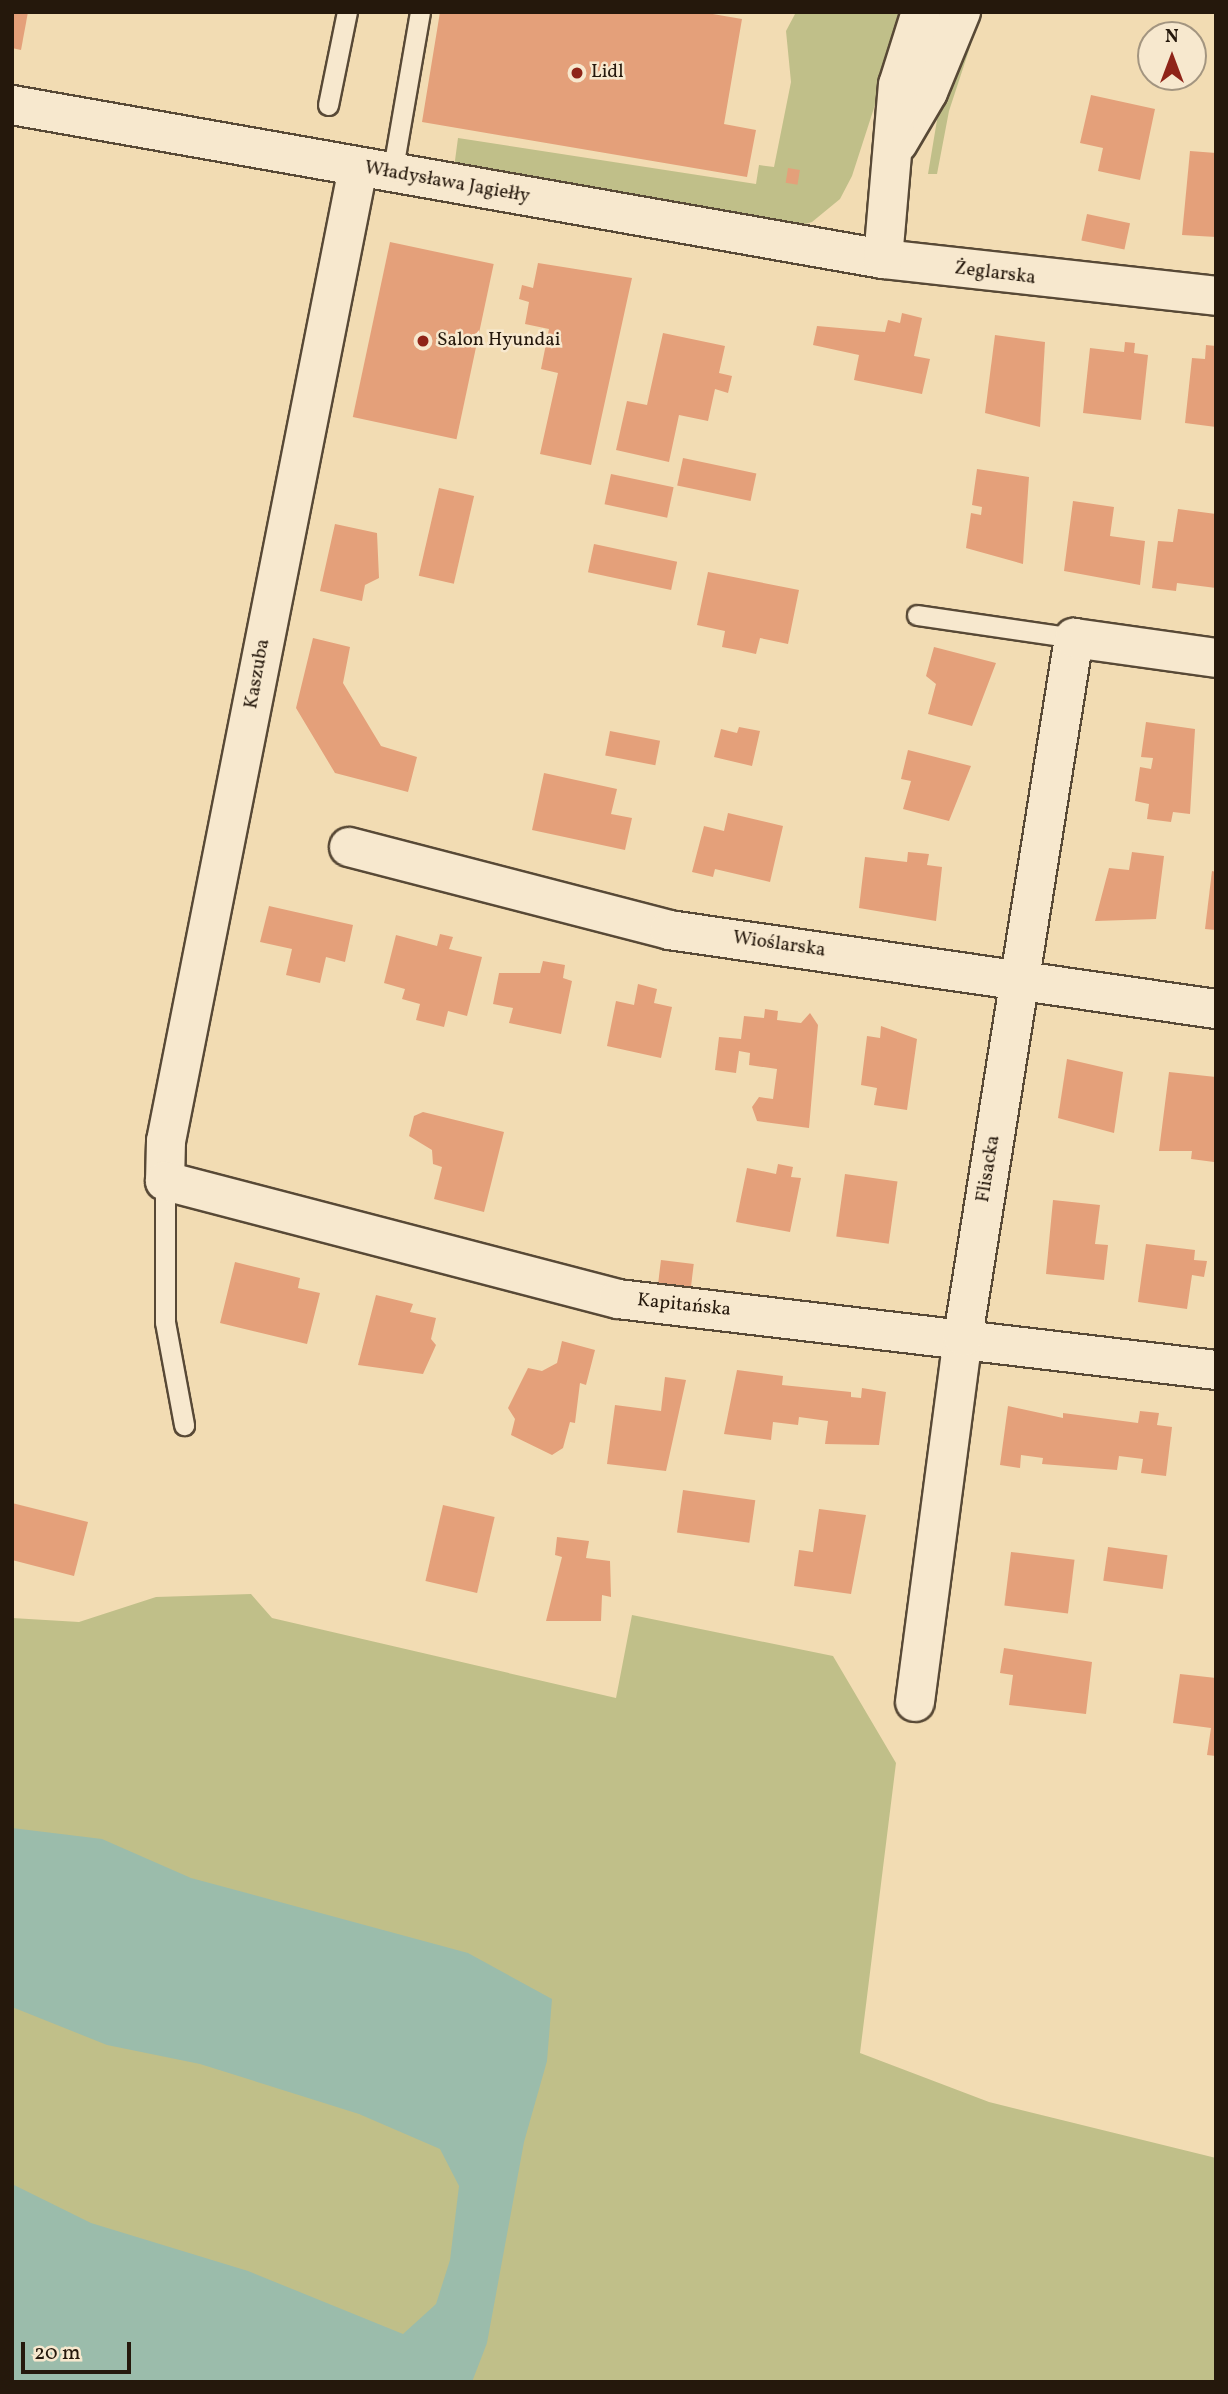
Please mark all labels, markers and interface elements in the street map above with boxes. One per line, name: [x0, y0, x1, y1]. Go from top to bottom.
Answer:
north arrow: [1137, 21, 1207, 91]
text: N: [1165, 24, 1179, 50]
place label: Lidl: [591, 62, 624, 84]
marker: Lidl: [569, 65, 585, 81]
street label: Władysława Jagiełły: [363, 157, 531, 209]
street label: Żeglarska: [953, 258, 1037, 290]
place label: Salon Hyundai: [437, 330, 560, 352]
marker: Salon Hyundai: [415, 333, 431, 349]
street label: Kaszuba: [241, 637, 275, 711]
street label: Wioślarska: [731, 927, 827, 963]
street label: Flisacka: [972, 1134, 1006, 1204]
street label: Kapitańska: [636, 1290, 732, 1322]
scale bar: [24, 2328, 135, 2372]
text: 20 m: [34, 2339, 80, 2368]

